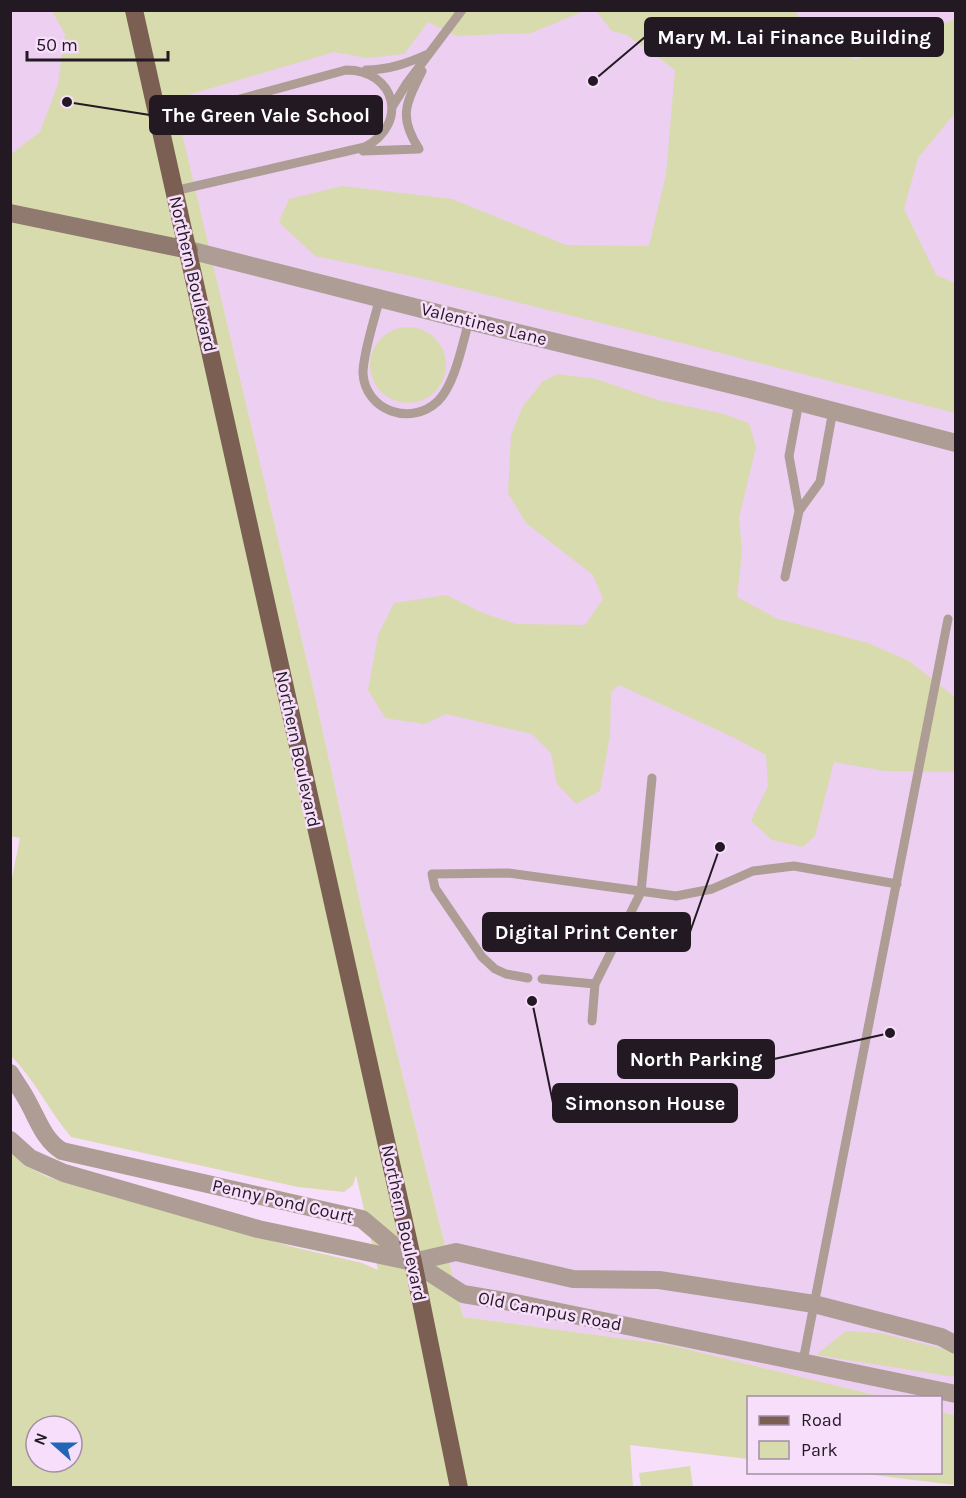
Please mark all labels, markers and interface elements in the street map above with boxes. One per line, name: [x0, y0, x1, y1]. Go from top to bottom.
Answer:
callout: Mary M. Lai Finance Building: [645, 18, 943, 56]
scale bar: [27, 24, 168, 62]
text: Mary M. Lai Finance Building: [657, 26, 931, 49]
text: 50 m: [36, 34, 78, 56]
callout: The Green Vale School: [150, 96, 382, 134]
text: The Green Vale School: [162, 104, 370, 127]
street label: Northern Boulevard: [164, 194, 222, 354]
street label: Valentines Lane: [419, 298, 549, 350]
street label: Northern Boulevard: [271, 669, 325, 829]
callout: Digital Print Center: [483, 913, 690, 951]
text: Digital Print Center: [495, 921, 678, 944]
callout: North Parking: [618, 1040, 774, 1078]
text: North Parking: [630, 1048, 763, 1071]
callout: Simonson House: [553, 1084, 737, 1122]
text: Simonson House: [565, 1092, 725, 1115]
street label: Northern Boulevard: [377, 1143, 431, 1303]
street label: Penny Pond Court: [210, 1174, 356, 1228]
street label: Old Campus Road: [476, 1286, 624, 1336]
legend: [747, 1396, 942, 1474]
text: Road: [801, 1409, 842, 1431]
north arrow: [24, 1414, 84, 1474]
text: N: [30, 1430, 51, 1448]
text: Park: [801, 1439, 838, 1461]

